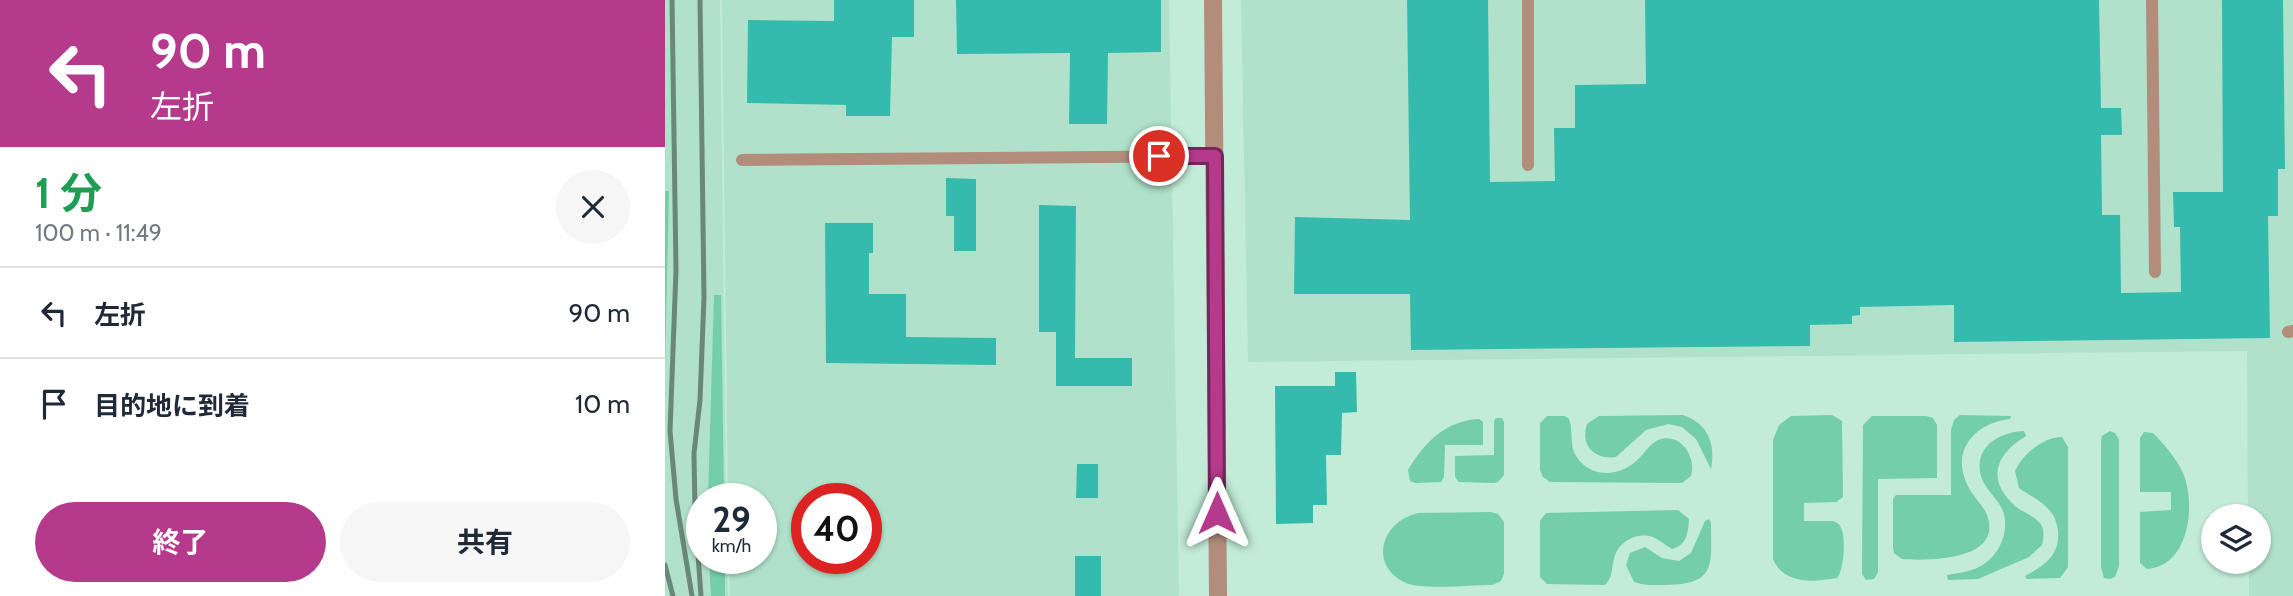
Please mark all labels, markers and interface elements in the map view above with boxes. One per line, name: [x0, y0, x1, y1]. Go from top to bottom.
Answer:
text: 90 m: [150, 21, 266, 80]
icon: left: [35, 28, 126, 119]
text: 左折: [150, 87, 214, 126]
pin: [1129, 126, 1189, 186]
icon: arrive: [1140, 137, 1178, 175]
text: 1 分: [35, 167, 102, 219]
button: close: [556, 170, 630, 244]
text: 100 m · 11:49: [35, 219, 162, 247]
icon: left: [35, 294, 73, 332]
text: 90 m: [568, 297, 630, 329]
text: 左折: [94, 299, 146, 331]
icon: arrive: [35, 385, 73, 423]
text: 10 m: [575, 388, 630, 420]
text: 目的地に到着: [94, 390, 250, 422]
position arrow: [1180, 476, 1254, 550]
speed limit sign: 40: [791, 483, 882, 574]
text: 29: [712, 498, 751, 541]
button: 終了: [35, 502, 326, 582]
button: 共有: [340, 502, 630, 582]
map controls: [2201, 504, 2271, 574]
button: layers: [2201, 504, 2271, 574]
text: km/h: [712, 535, 751, 557]

